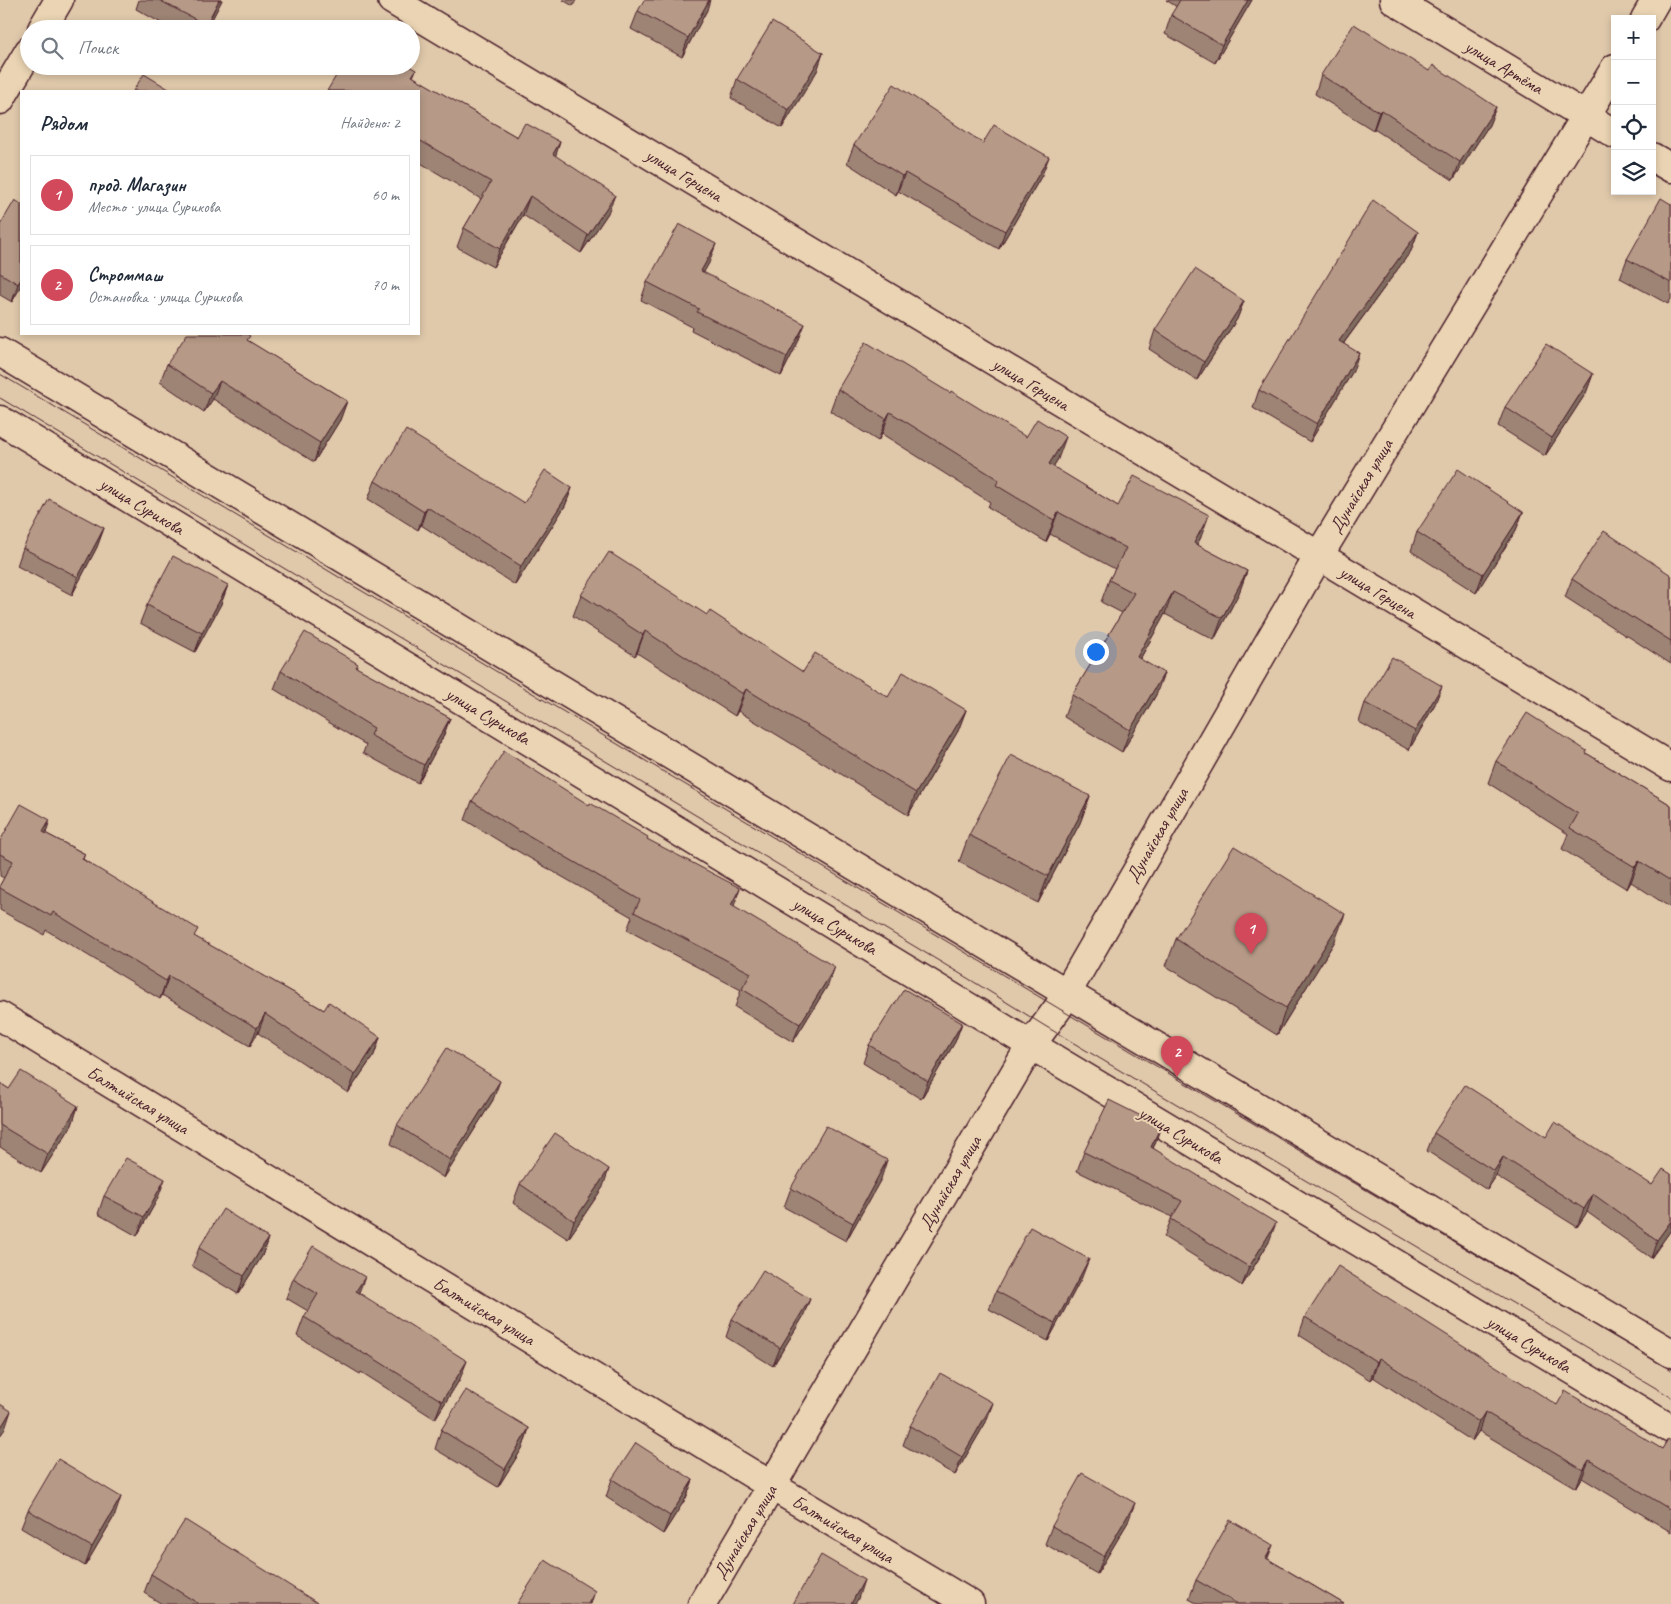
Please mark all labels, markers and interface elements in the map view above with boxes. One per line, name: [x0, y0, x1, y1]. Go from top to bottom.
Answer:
map controls: [1611, 15, 1656, 195]
button: +: [1611, 15, 1656, 60]
search box: [20, 20, 420, 75]
icon: search: [38, 34, 66, 62]
street label: улица Артёма: [1460, 35, 1548, 99]
text: Поиск: [78, 36, 118, 60]
button: −: [1611, 60, 1656, 105]
button: locate: [1611, 105, 1656, 150]
text: Рядом: [40, 110, 87, 136]
text: Найдено: 2: [340, 113, 400, 133]
street label: улица Герцена: [641, 143, 728, 207]
button: layers: [1611, 150, 1656, 195]
text: прод. Магазин: [88, 173, 186, 197]
text: 1: [53, 185, 61, 205]
text: 60 m: [372, 185, 399, 205]
text: Место · улица Сурикова: [88, 197, 220, 217]
text: Строммаш: [88, 263, 163, 287]
text: 2: [53, 275, 61, 295]
text: 70 m: [372, 275, 399, 295]
text: Остановка · улица Сурикова: [88, 287, 242, 307]
street label: улица Герцена: [988, 352, 1075, 416]
street label: Дунайская улица: [1324, 434, 1398, 537]
street label: улица Сурикова: [95, 472, 189, 540]
street label: улица Герцена: [1335, 560, 1422, 624]
your location: [1083, 639, 1109, 665]
street label: улица Сурикова: [441, 682, 535, 750]
street label: Дунайская улица: [1121, 782, 1194, 886]
street label: улица Сурикова: [788, 892, 882, 960]
pin: 1: [1235, 913, 1267, 954]
pin: 2: [1161, 1036, 1193, 1077]
street label: Балтийская улица: [83, 1061, 194, 1140]
street label: улица Сурикова: [1134, 1101, 1228, 1169]
street label: Дунайская улица: [914, 1130, 987, 1234]
street label: Балтийская улица: [429, 1272, 540, 1351]
street label: улица Сурикова: [1482, 1310, 1576, 1378]
street label: Дунайская улица: [708, 1480, 782, 1583]
street label: Балтийская улица: [788, 1490, 899, 1569]

